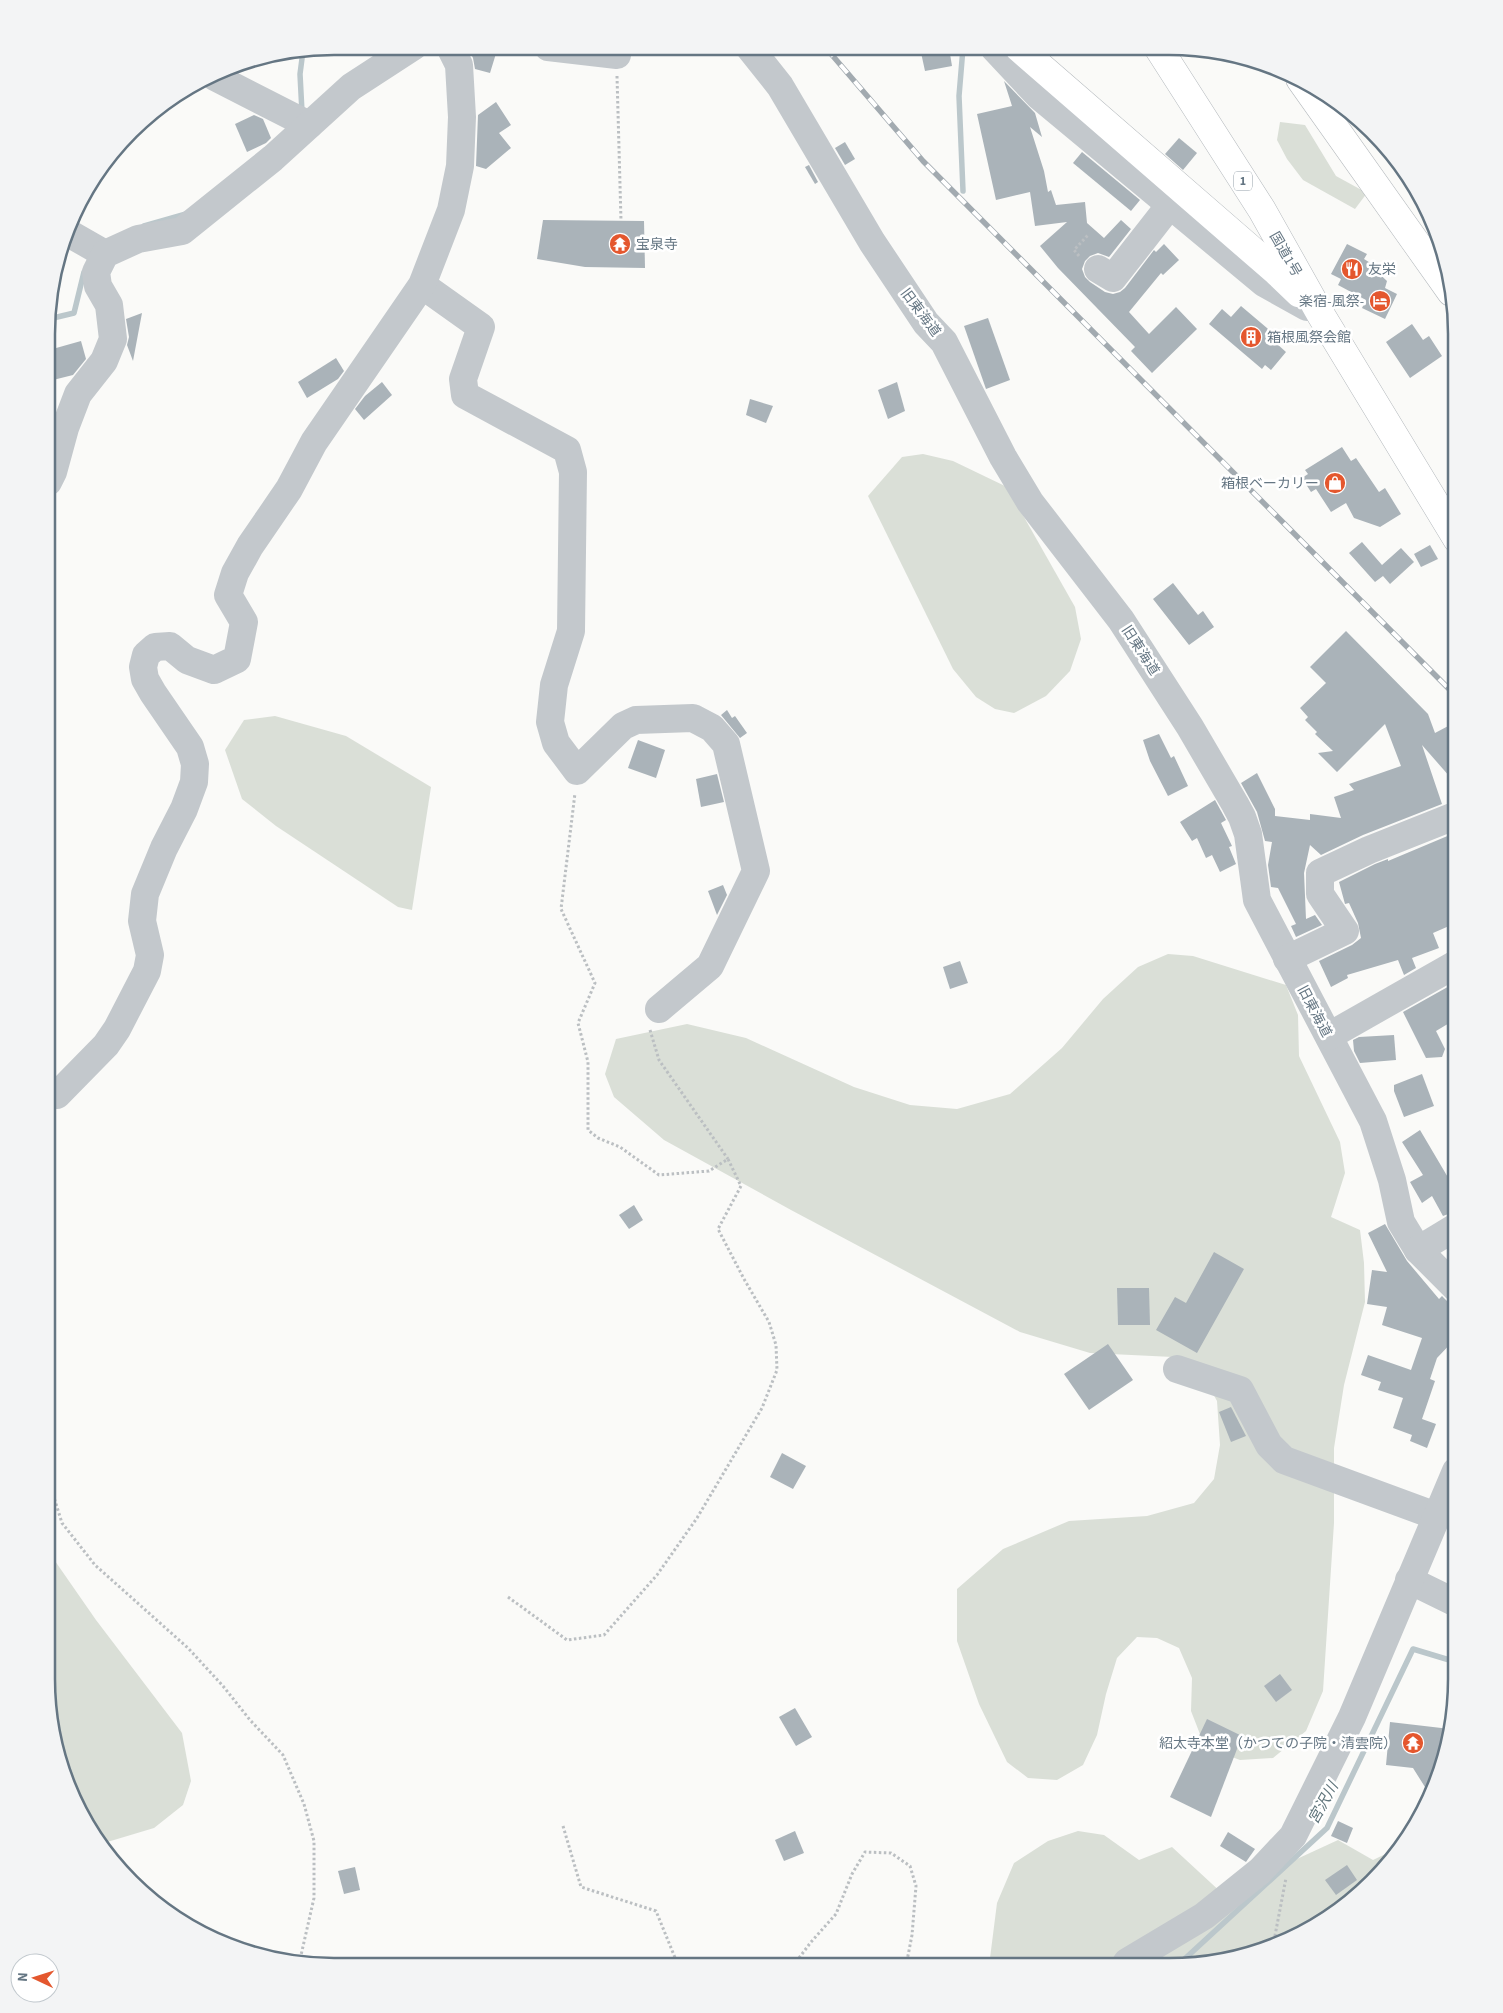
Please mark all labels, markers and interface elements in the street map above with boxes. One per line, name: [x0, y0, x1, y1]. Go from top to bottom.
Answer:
road number: 1: [1234, 172, 1252, 190]
street label: 国道1号: [1264, 228, 1306, 281]
temple icon: 宝泉寺: [608, 232, 632, 256]
place label: 宝泉寺: [636, 235, 678, 255]
restaurant icon: 友栄: [1340, 257, 1364, 281]
place label: 友栄: [1368, 260, 1396, 280]
street label: 旧東海道: [895, 284, 945, 341]
hotel icon: 楽宿-風祭-: [1368, 289, 1392, 313]
place label: 楽宿-風祭-: [1299, 292, 1364, 312]
building icon: 箱根風祭会館: [1239, 325, 1263, 349]
place label: 箱根風祭会館: [1267, 328, 1351, 348]
shop icon: 箱根ベーカリー: [1323, 471, 1347, 495]
place label: 箱根ベーカリー: [1221, 474, 1319, 494]
street label: 旧東海道: [1117, 622, 1164, 679]
street label: 旧東海道: [1292, 982, 1336, 1041]
temple icon: 紹太寺本堂（かつての子院・清雲院）: [1401, 1731, 1425, 1755]
place label: 紹太寺本堂（かつての子院・清雲院）: [1159, 1734, 1397, 1754]
water label: 宮沢川: [1303, 1777, 1344, 1828]
north arrow: [10, 1953, 60, 2003]
text: N: [13, 1972, 33, 1983]

